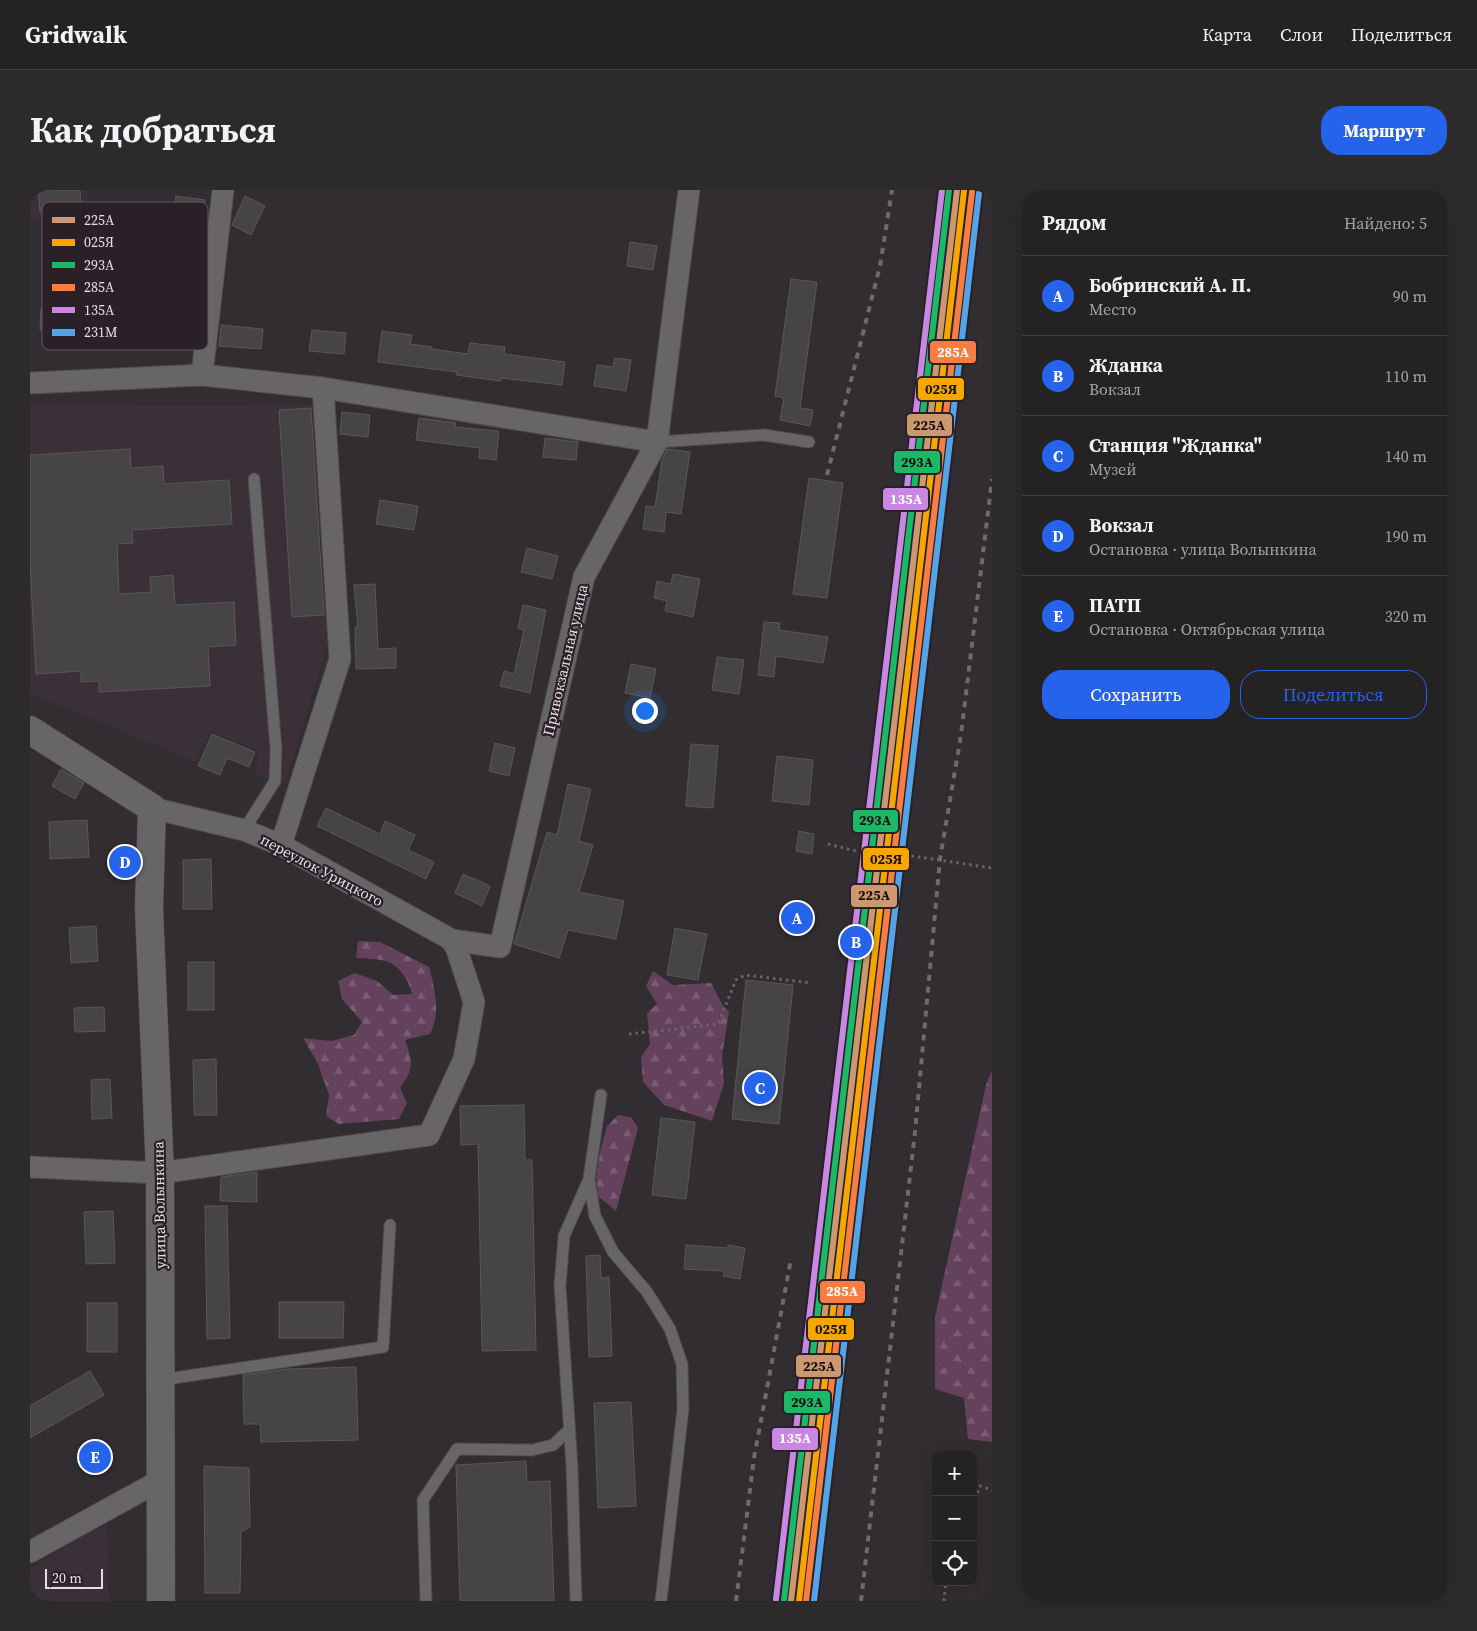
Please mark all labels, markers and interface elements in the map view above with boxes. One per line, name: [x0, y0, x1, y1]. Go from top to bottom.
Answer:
text: Gridwalk: [25, 18, 127, 51]
text: Карта: [1202, 22, 1252, 47]
text: Слои: [1280, 22, 1323, 47]
text: Поделиться: [1351, 22, 1452, 47]
text: Как добраться: [30, 106, 276, 154]
button: Маршрут: [1321, 106, 1447, 155]
legend: [42, 202, 208, 350]
text: Рядом: [1042, 208, 1107, 237]
text: 225А: [84, 210, 115, 230]
text: Найдено: 5: [1344, 212, 1427, 234]
text: 025Я: [84, 232, 114, 252]
text: 293А: [84, 255, 115, 275]
text: Бобринский А. П.: [1089, 272, 1251, 298]
text: 285А: [84, 277, 115, 297]
text: A: [1053, 285, 1063, 307]
text: 90 m: [1393, 285, 1427, 307]
text: Место: [1089, 298, 1136, 320]
text: 135А: [84, 300, 115, 320]
text: 231М: [84, 322, 118, 342]
line badge: 285А: [929, 340, 977, 364]
text: 285А: [937, 342, 970, 362]
text: Жданка: [1089, 352, 1163, 378]
text: B: [1053, 365, 1063, 387]
text: 110 m: [1385, 365, 1427, 387]
line badge: 025Я: [917, 377, 965, 401]
text: Вокзал: [1089, 378, 1141, 400]
text: 025Я: [925, 379, 958, 399]
line badge: 225А: [906, 413, 953, 437]
text: 225А: [913, 415, 946, 435]
text: Станция "Жданка": [1089, 432, 1262, 458]
text: C: [1053, 445, 1063, 467]
text: 140 m: [1385, 445, 1427, 467]
line badge: 293А: [893, 450, 941, 474]
text: 293А: [901, 452, 934, 472]
text: Музей: [1089, 458, 1137, 480]
line badge: 135А: [882, 487, 929, 511]
text: 135А: [890, 489, 923, 509]
text: Вокзал: [1089, 512, 1154, 538]
text: D: [1052, 525, 1064, 547]
text: 190 m: [1385, 525, 1427, 547]
text: Остановка · улица Волынкина: [1089, 538, 1317, 560]
street label: Привокзальная улица: [537, 582, 593, 738]
text: ПАТП: [1089, 592, 1141, 618]
text: E: [1053, 605, 1063, 627]
text: 320 m: [1385, 605, 1427, 627]
text: Остановка · Октябрьская улица: [1089, 618, 1325, 640]
button: Сохранить: [1042, 670, 1230, 719]
button: Поделиться: [1240, 670, 1427, 719]
your location: [632, 698, 658, 724]
line badge: 293А: [852, 809, 899, 833]
text: 293А: [859, 810, 892, 830]
street label: переулок Урицкого: [257, 829, 387, 911]
pin: D: [109, 843, 141, 881]
line badge: 025Я: [862, 847, 910, 871]
text: 025Я: [870, 849, 903, 869]
line badge: 225А: [850, 884, 898, 908]
text: 225А: [858, 885, 891, 905]
pin: A: [781, 899, 813, 937]
pin: B: [840, 923, 872, 961]
pin: C: [744, 1069, 776, 1107]
street label: улица Волынкина: [147, 1141, 171, 1269]
line badge: 285А: [819, 1280, 866, 1304]
text: 285А: [826, 1281, 859, 1301]
line badge: 025Я: [807, 1317, 855, 1341]
text: 025Я: [815, 1319, 848, 1339]
line badge: 225А: [795, 1354, 842, 1378]
text: 225А: [803, 1356, 836, 1376]
line badge: 293А: [783, 1390, 831, 1414]
text: 293А: [791, 1392, 824, 1412]
line badge: 135А: [771, 1427, 819, 1451]
text: 135А: [779, 1428, 812, 1448]
pin: E: [79, 1438, 111, 1476]
map controls: [932, 1451, 977, 1586]
button: +: [932, 1451, 977, 1496]
button: −: [932, 1496, 977, 1541]
button: locate: [932, 1541, 977, 1586]
scale bar: [45, 1566, 102, 1589]
text: 20 m: [52, 1568, 82, 1588]

